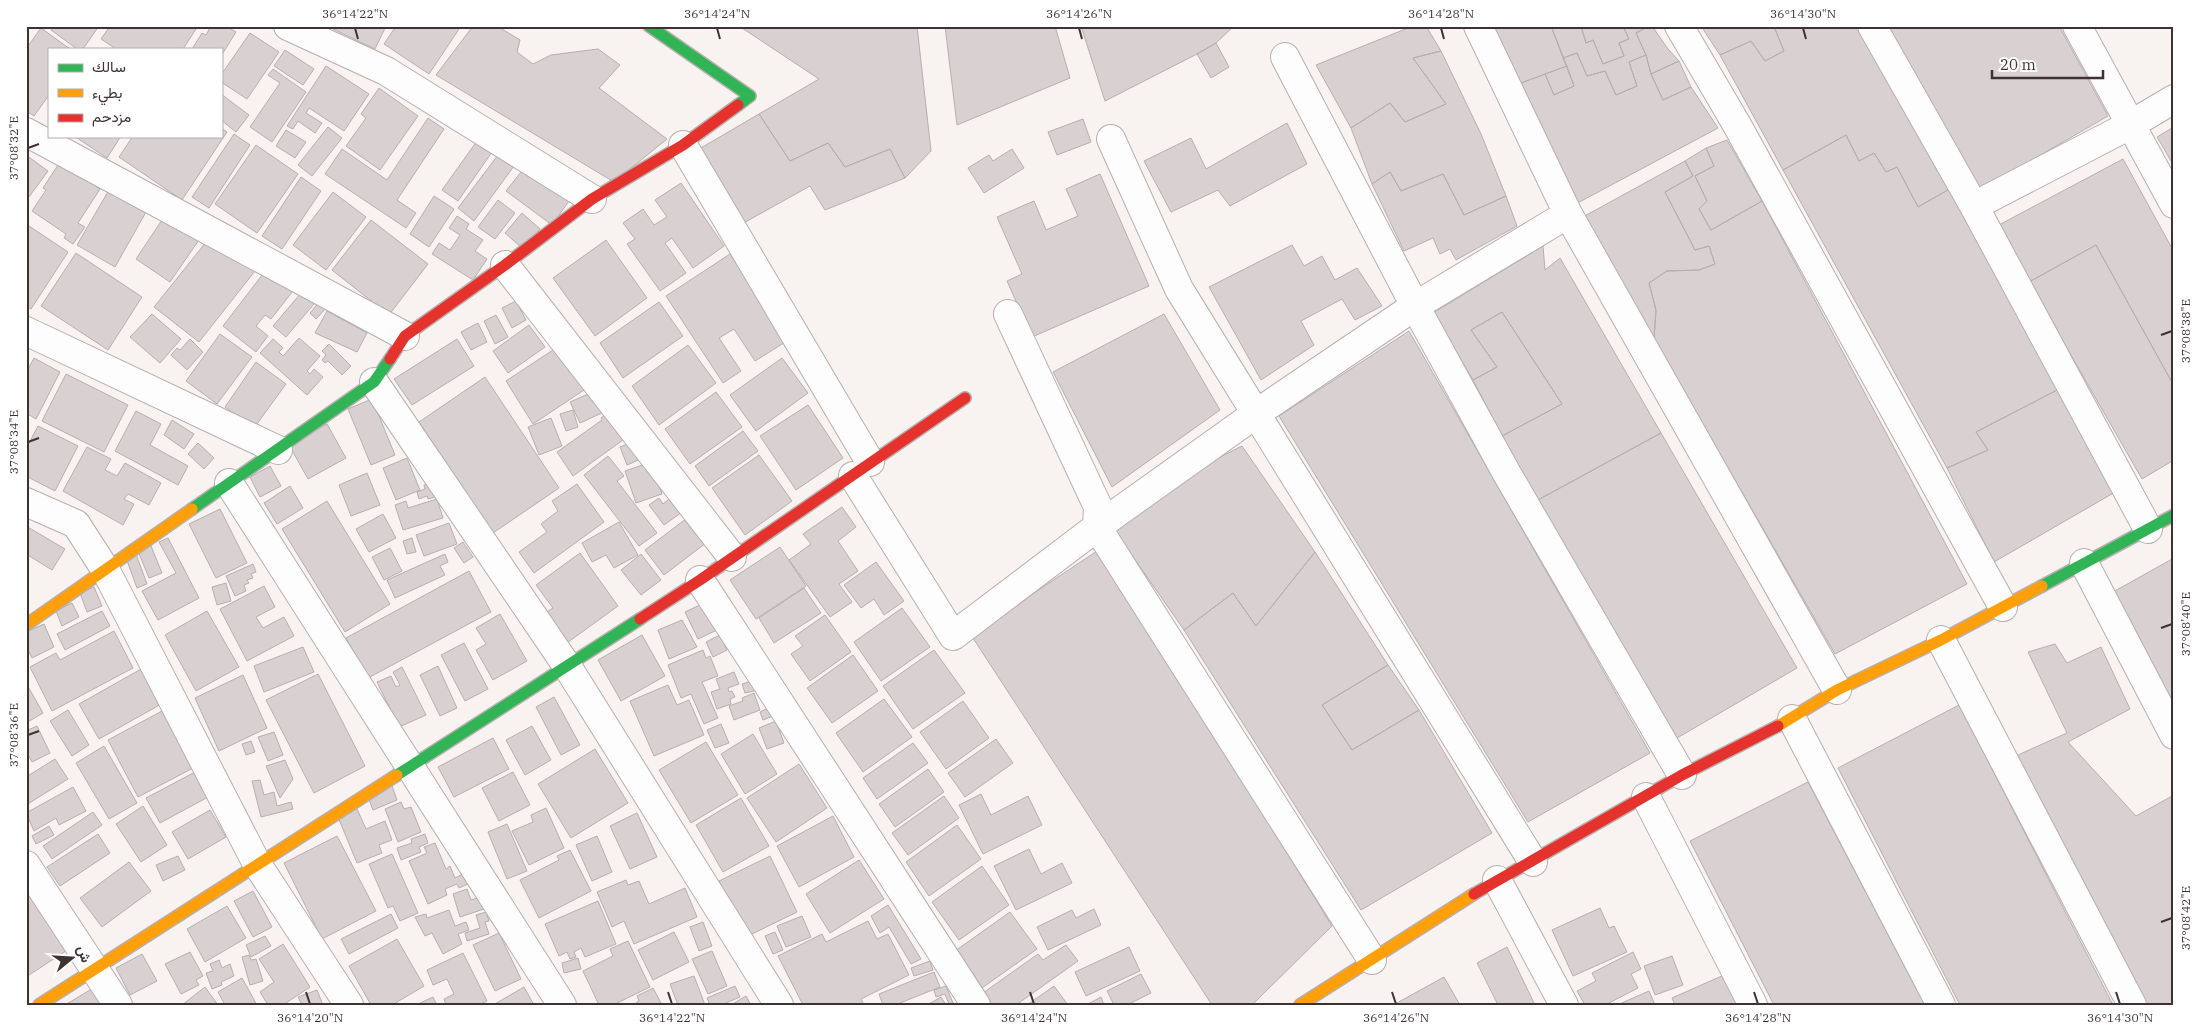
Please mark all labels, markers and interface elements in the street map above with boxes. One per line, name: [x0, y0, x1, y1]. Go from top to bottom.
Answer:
text: 36°14'22"N: [322, 6, 388, 21]
text: 36°14'24"N: [684, 6, 750, 21]
text: 36°14'26"N: [1046, 6, 1112, 21]
text: 36°14'28"N: [1408, 6, 1474, 21]
text: 36°14'30"N: [1770, 6, 1836, 21]
legend: [48, 48, 222, 138]
scale bar: [1992, 48, 2104, 80]
text: 20 m: [2000, 55, 2036, 74]
text: سالك: [92, 57, 126, 76]
text: بطيء: [92, 83, 122, 106]
text: مزدحم: [92, 107, 131, 127]
text: 37°08'32"E: [6, 116, 21, 180]
text: 37°08'38"E: [2178, 299, 2193, 363]
text: 37°08'34"E: [6, 410, 21, 474]
text: 37°08'40"E: [2178, 592, 2193, 656]
text: 37°08'36"E: [6, 703, 21, 767]
text: 37°08'42"E: [2178, 886, 2193, 950]
north arrow: [48, 934, 98, 984]
text: ش: [73, 943, 96, 965]
text: 36°14'20"N: [277, 1010, 343, 1025]
text: 36°14'22"N: [639, 1010, 705, 1025]
text: 36°14'24"N: [1001, 1010, 1067, 1025]
text: 36°14'26"N: [1363, 1010, 1429, 1025]
text: 36°14'28"N: [1725, 1010, 1791, 1025]
text: 36°14'30"N: [2087, 1010, 2153, 1025]

